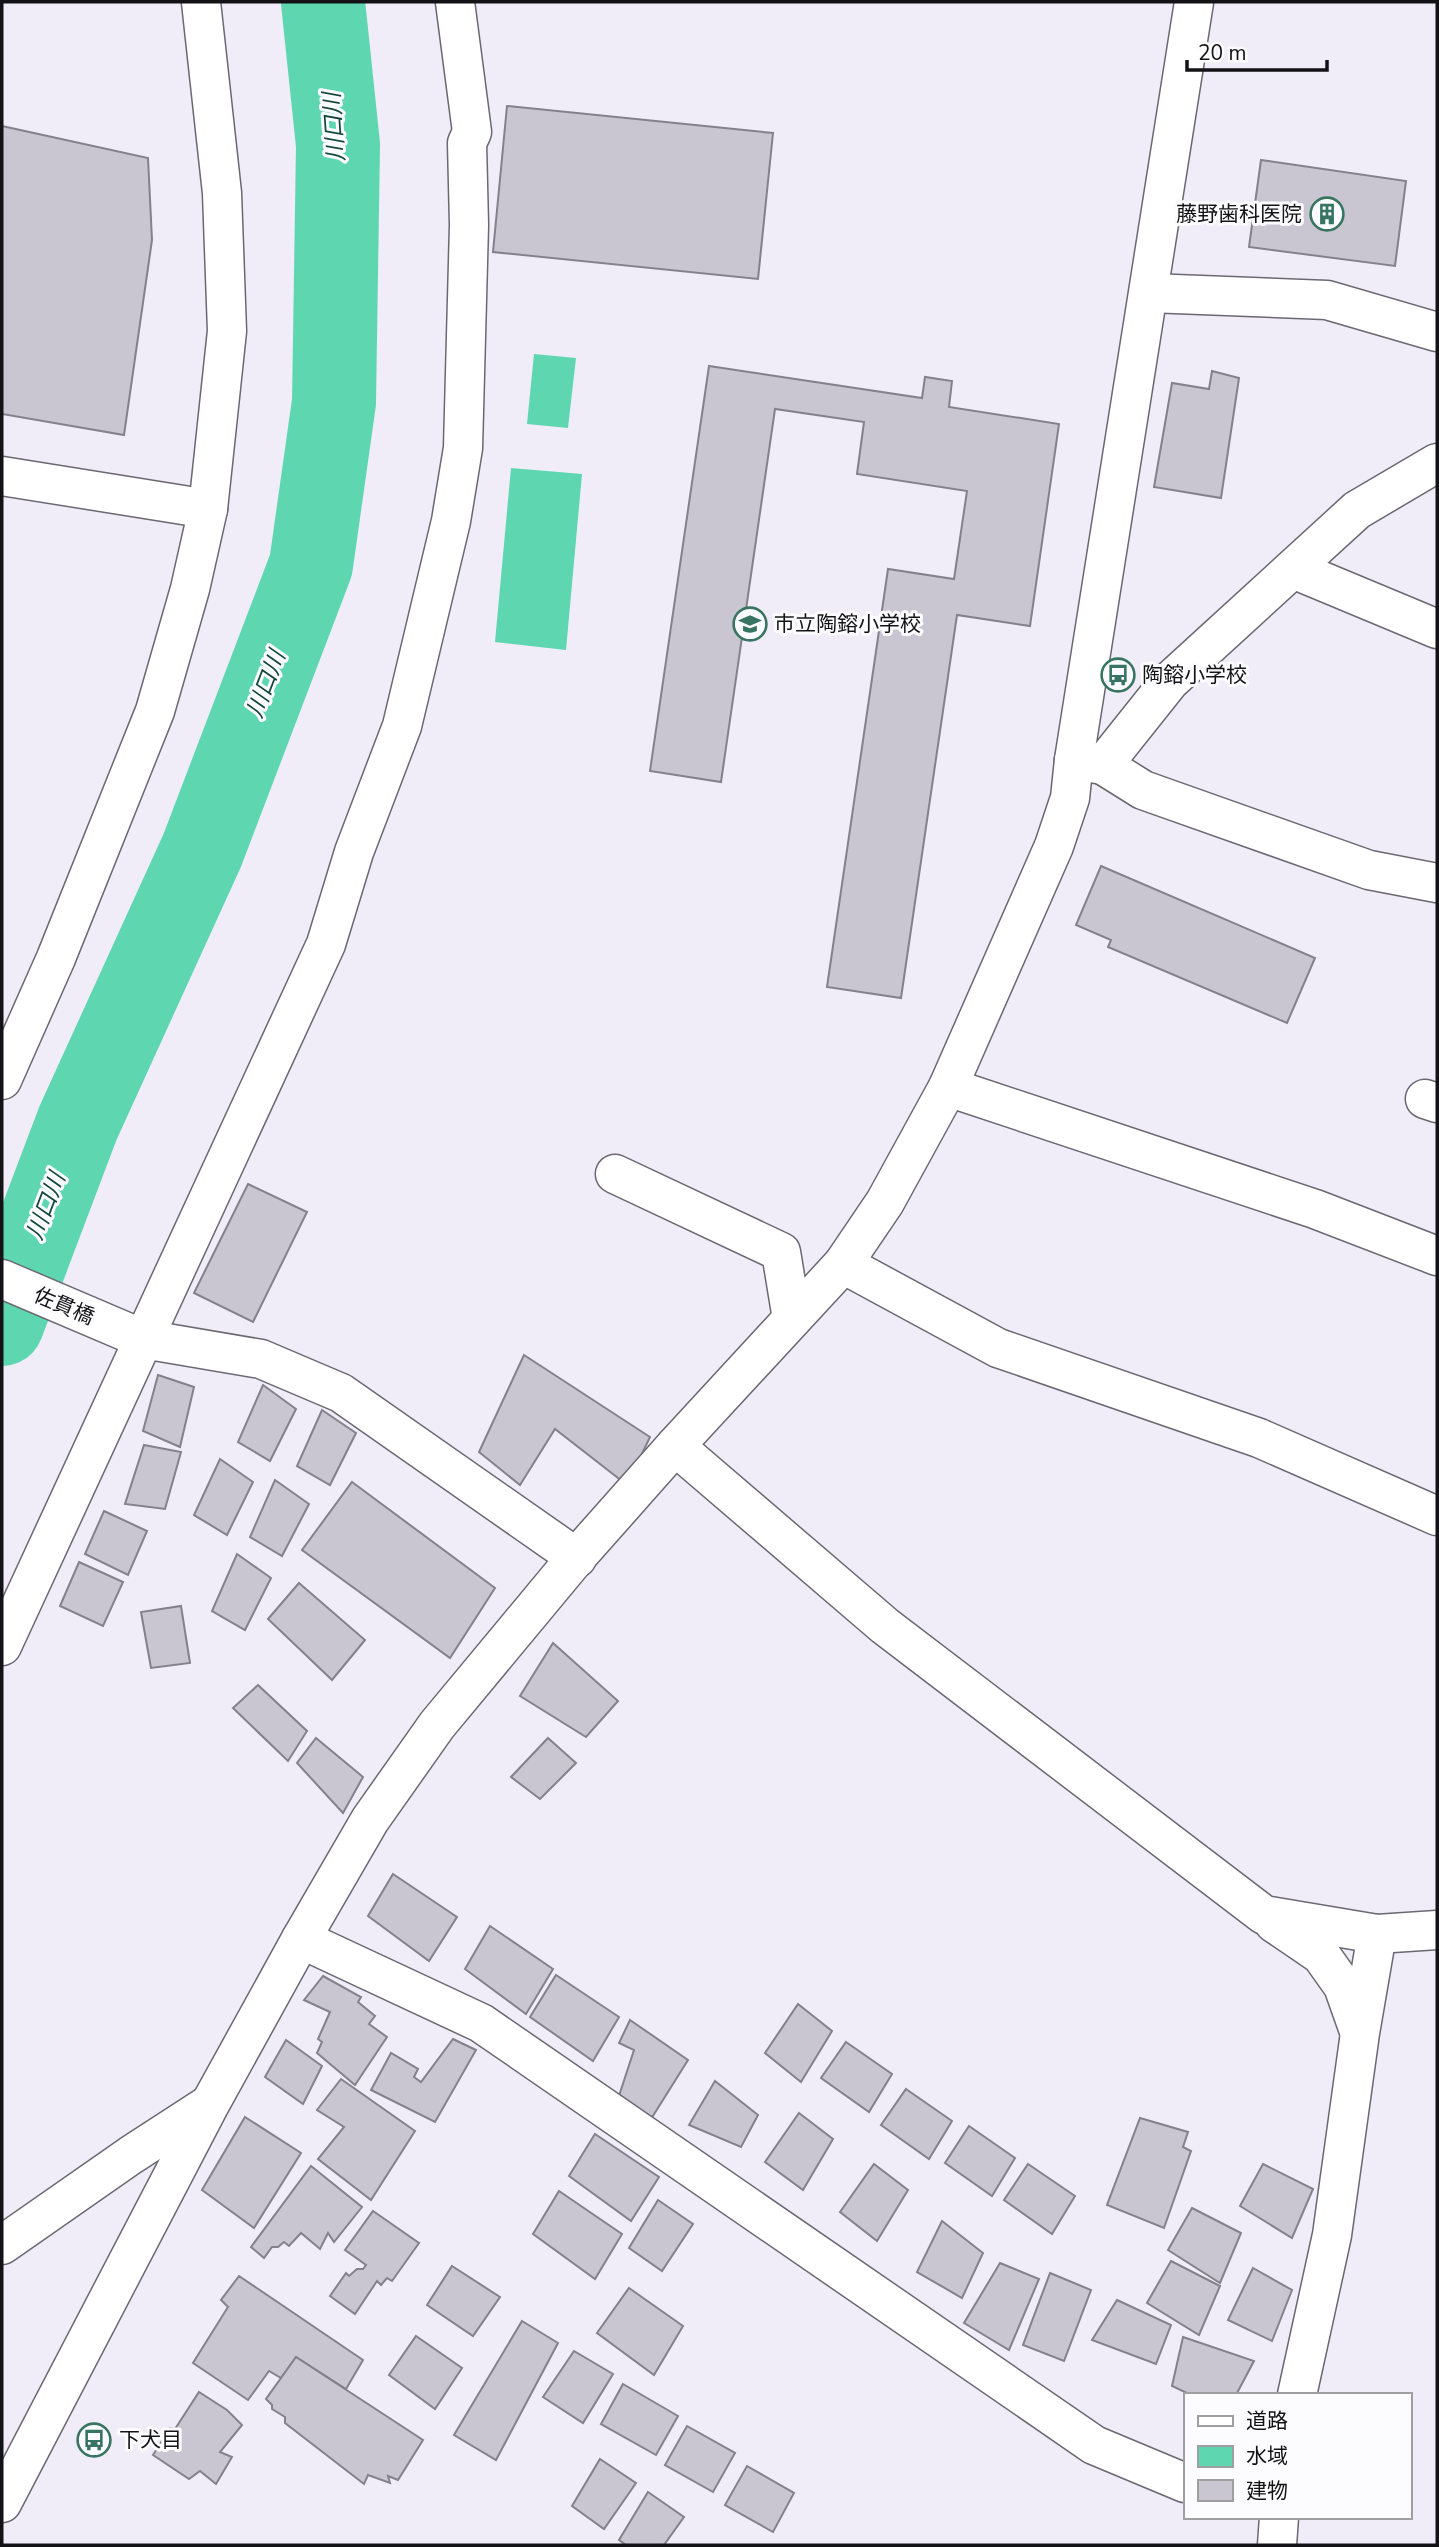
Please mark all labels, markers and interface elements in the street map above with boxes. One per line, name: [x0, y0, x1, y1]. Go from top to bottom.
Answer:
scale bar: [1187, 28, 1327, 72]
text: 20 m: [1198, 39, 1247, 67]
water label: 川口川: [316, 89, 352, 162]
building icon: 藤野歯科医院: [1308, 195, 1346, 233]
place label: 藤野歯科医院: [1176, 200, 1302, 228]
school or university icon: 市立陶鎔小学校: [731, 605, 769, 643]
place label: 市立陶鎔小学校: [774, 610, 921, 638]
water label: 川口川: [239, 643, 294, 722]
bus stop icon: 陶鎔小学校: [1099, 656, 1137, 694]
place label: 陶鎔小学校: [1142, 661, 1247, 689]
water label: 川口川: [19, 1165, 74, 1244]
street label: 佐貫橋: [30, 1281, 98, 1331]
legend: [1184, 2393, 1411, 2519]
text: 道路: [1246, 2407, 1288, 2435]
bus stop icon: 下犬目: [75, 2421, 113, 2459]
place label: 下犬目: [119, 2426, 182, 2454]
text: 水域: [1246, 2442, 1288, 2470]
text: 建物: [1246, 2477, 1288, 2505]

